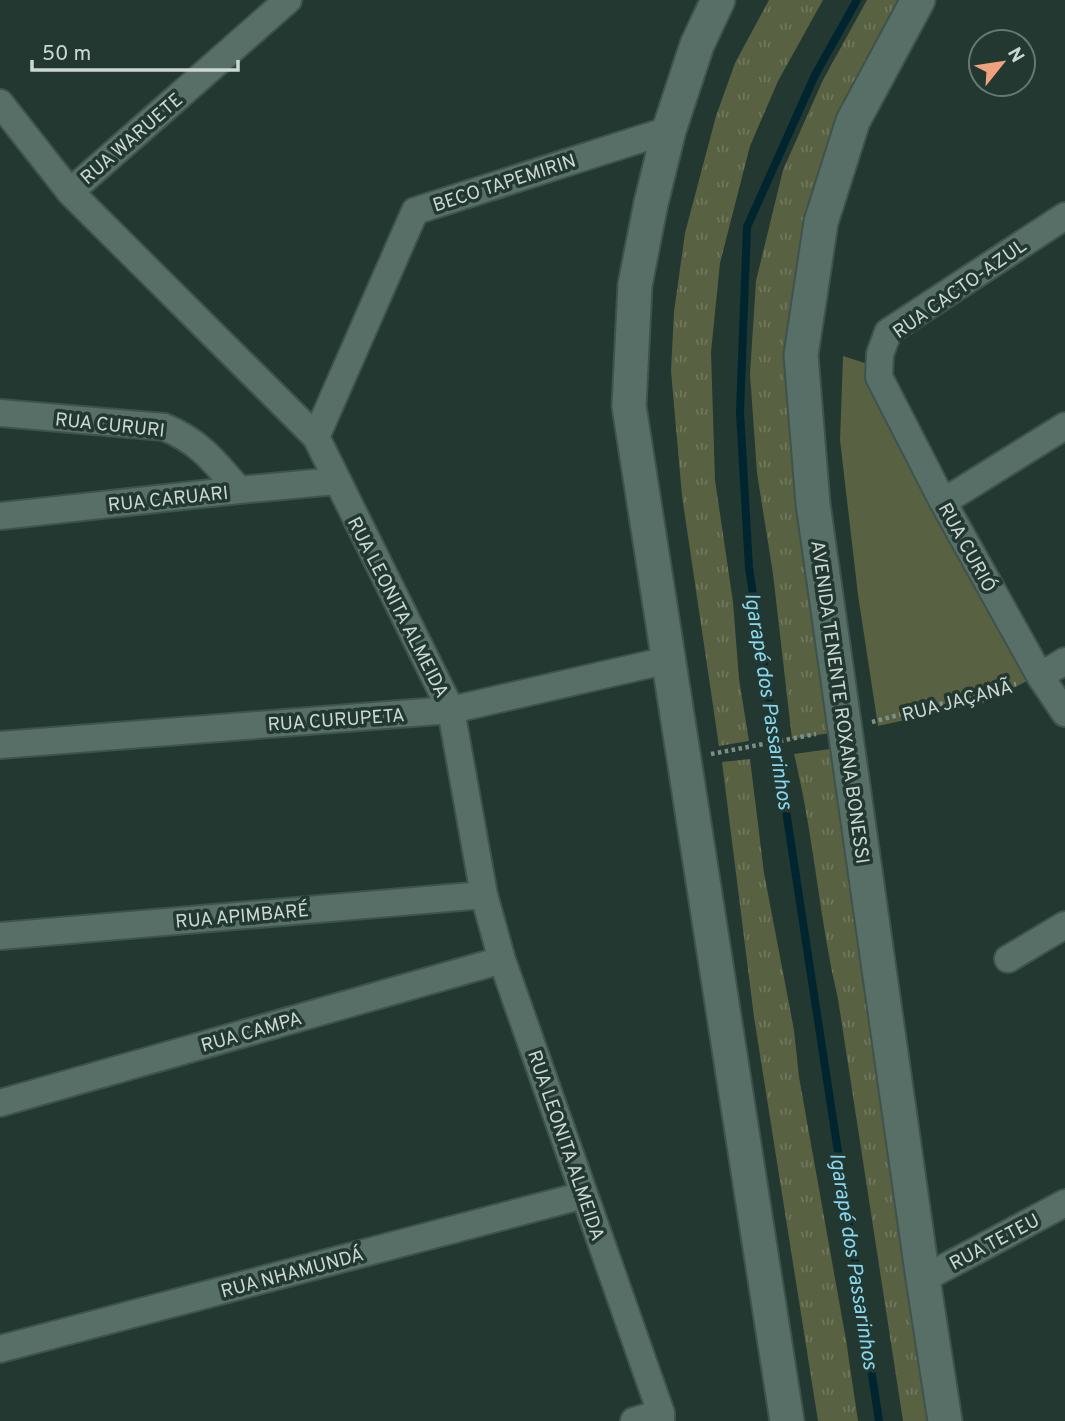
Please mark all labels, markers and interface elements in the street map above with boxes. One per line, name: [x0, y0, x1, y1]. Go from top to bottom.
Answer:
scale bar: [32, 28, 238, 72]
north arrow: [967, 28, 1037, 98]
text: 50 m: [42, 41, 91, 68]
text: N: [1001, 44, 1029, 67]
street label: RUA WARUETE: [76, 88, 188, 191]
street label: BECO TAPEMIRIN: [430, 149, 579, 218]
street label: RUA CACTO-AZUL: [889, 234, 1032, 345]
street label: RUA CURURI: [54, 408, 166, 444]
street label: RUA CARUARI: [107, 482, 230, 518]
street label: RUA CURIÓ: [932, 499, 1002, 597]
street label: RUA LEONITA ALMEIDA: [341, 513, 453, 703]
street label: AVENIDA TENENTE ROXANA BONESSI: [804, 539, 874, 866]
water label: Igarapé dos Passarinhos: [737, 591, 798, 812]
street label: RUA JAÇANÃ: [899, 675, 1015, 728]
street label: RUA CURUPETA: [267, 704, 406, 738]
street label: RUA APIMBARÉ: [174, 898, 310, 935]
street label: RUA CAMPA: [198, 1007, 305, 1059]
street label: RUA LEONITA ALMEIDA: [521, 1047, 609, 1244]
water label: Igarapé dos Passarinhos: [822, 1151, 883, 1372]
street label: RUA TETEU: [946, 1209, 1044, 1276]
street label: RUA NHAMUNDÁ: [218, 1242, 367, 1305]

